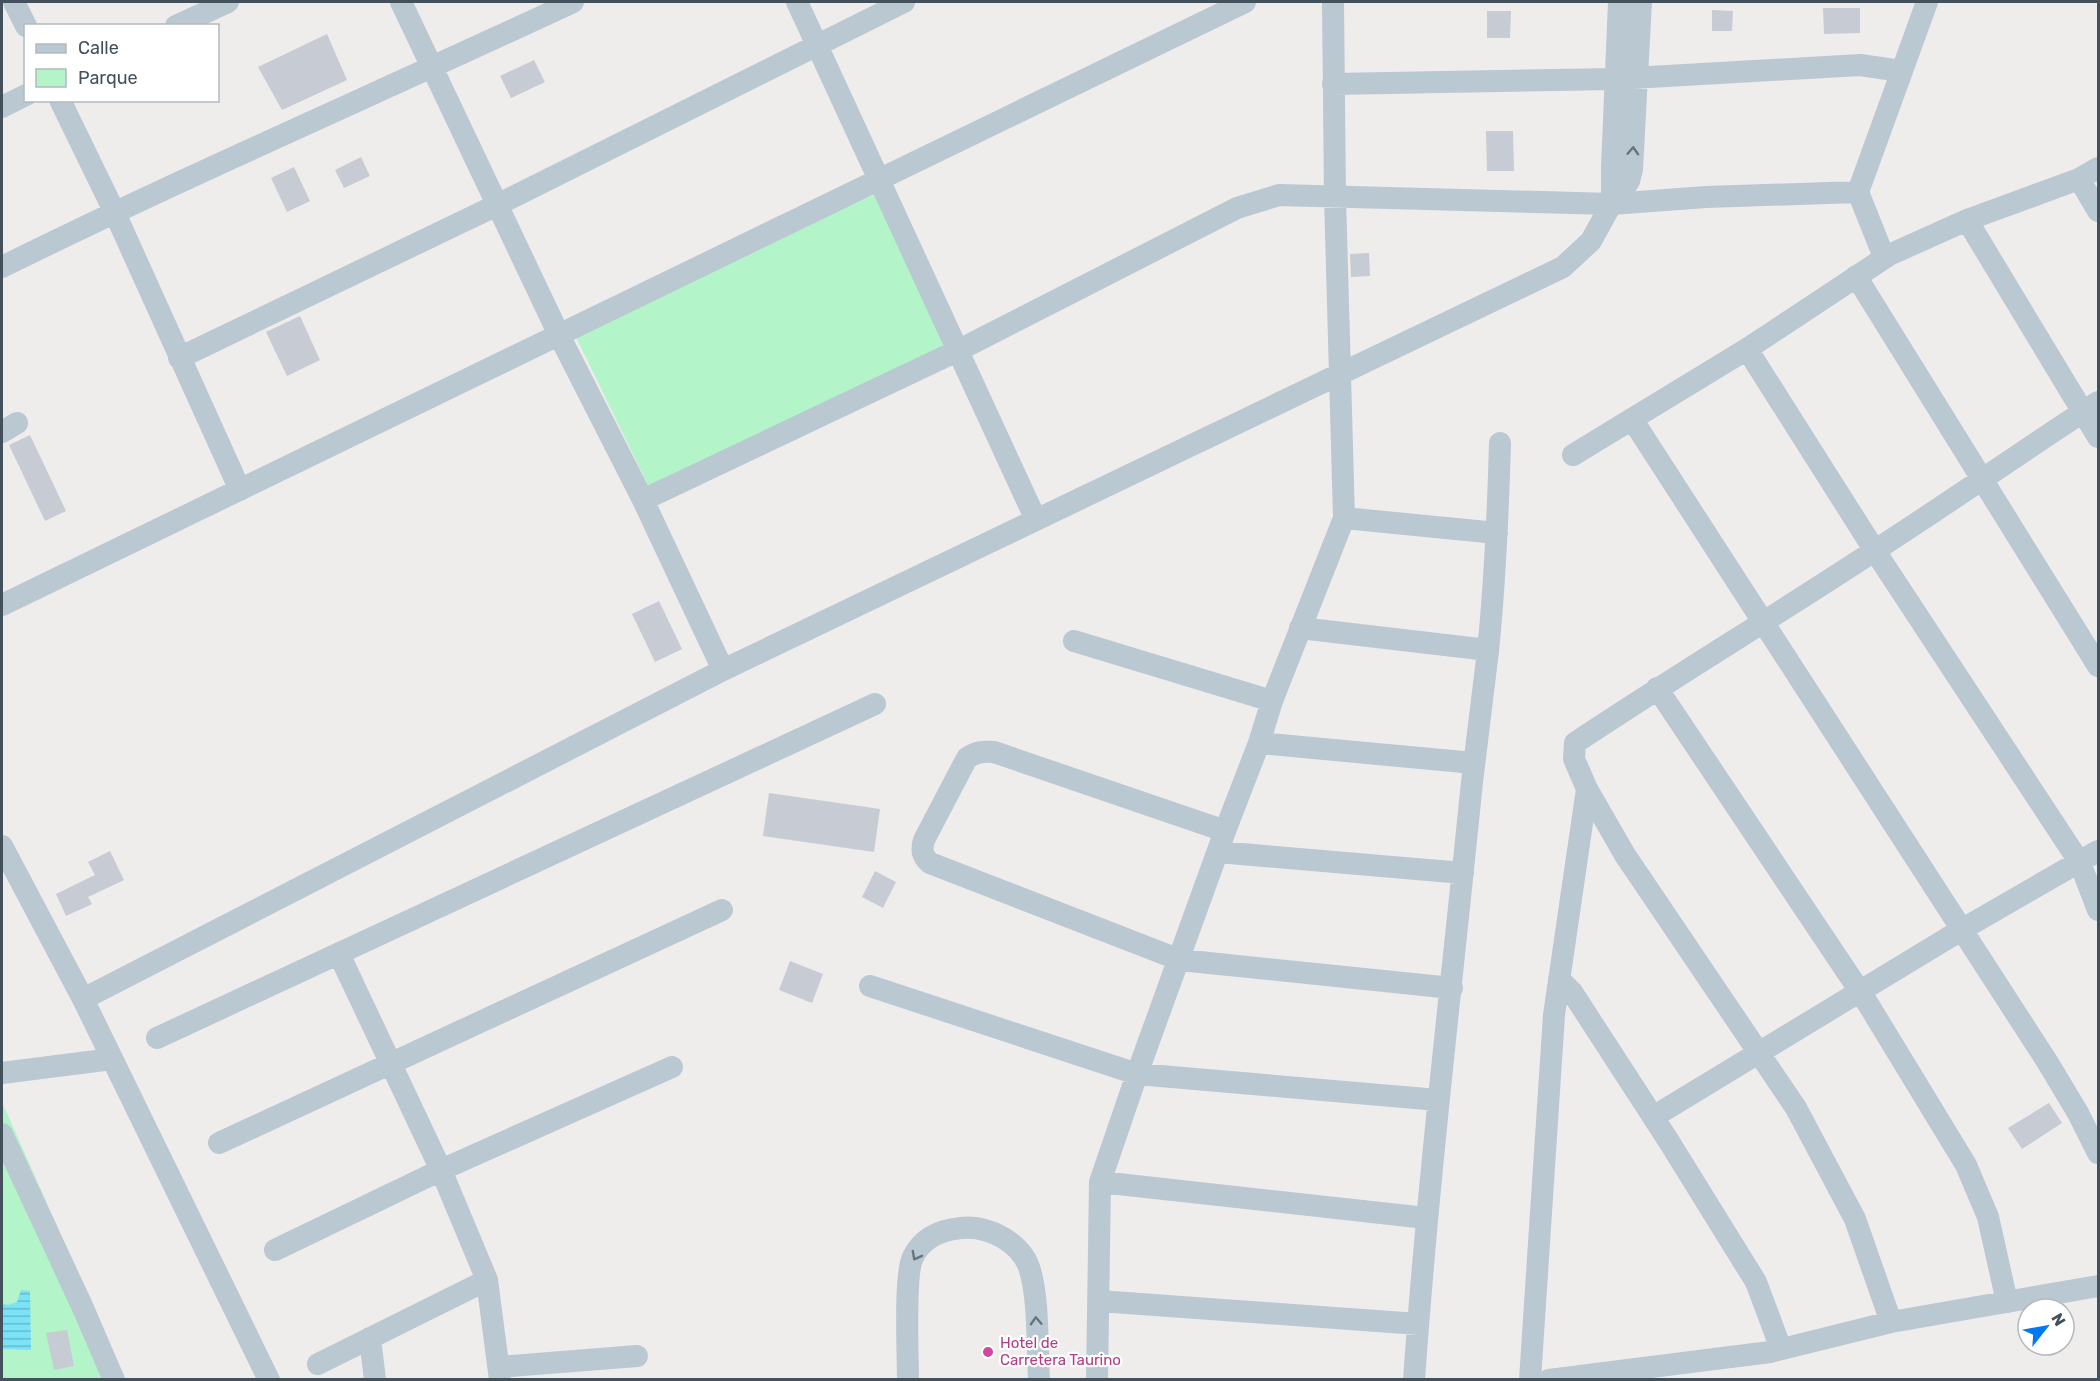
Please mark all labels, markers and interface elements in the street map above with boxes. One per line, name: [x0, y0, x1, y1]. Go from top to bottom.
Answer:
legend: [24, 24, 219, 102]
text: Calle: [78, 37, 119, 59]
text: Parque: [78, 67, 138, 89]
one-way arrow: [1627, 147, 1640, 156]
one-way arrow: [912, 1250, 923, 1260]
north arrow: [2016, 1297, 2076, 1357]
text: N: [2047, 1310, 2070, 1329]
one-way arrow: [1029, 1317, 1042, 1326]
place label: Hotel de Carretera Taurino: [1000, 1334, 1121, 1369]
marker: Hotel de Carretera Taurino: [981, 1345, 995, 1359]

